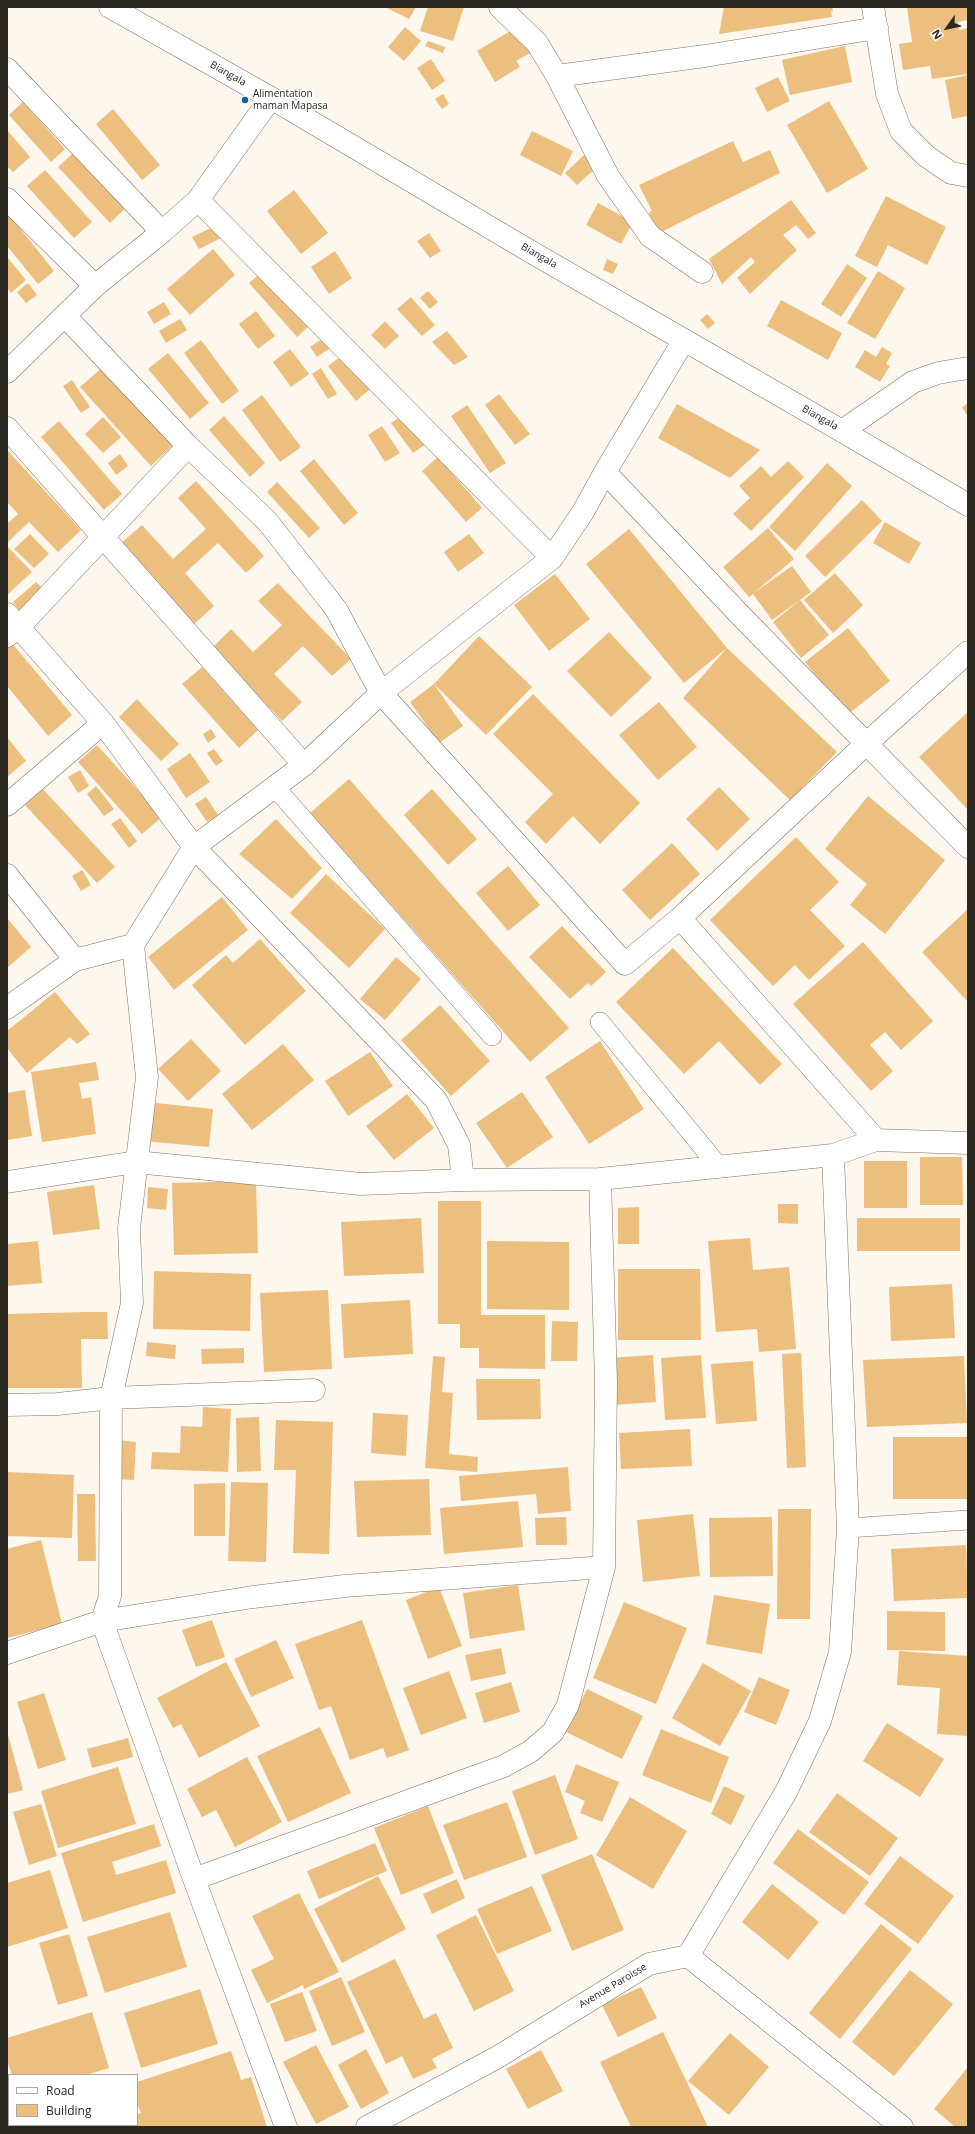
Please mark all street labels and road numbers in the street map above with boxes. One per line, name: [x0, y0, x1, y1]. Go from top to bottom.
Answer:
street label: Biangala: [208, 59, 248, 89]
street label: Biangala: [519, 241, 559, 271]
street label: Biangala: [800, 403, 840, 433]
street label: Avenue Paroisse: [577, 1961, 649, 2011]

